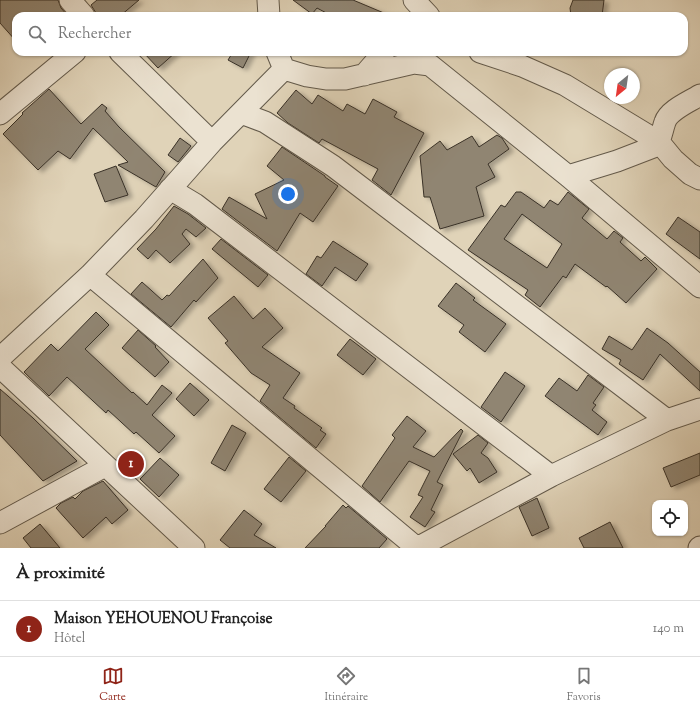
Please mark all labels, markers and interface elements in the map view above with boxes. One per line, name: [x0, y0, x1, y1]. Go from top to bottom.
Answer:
search box: [12, 12, 688, 56]
icon: search: [26, 23, 48, 45]
text: Rechercher: [58, 24, 131, 45]
north arrow: [604, 68, 640, 104]
your location: [278, 184, 298, 204]
pin: 1: [118, 449, 144, 479]
map controls: [652, 500, 688, 536]
button: locate: [652, 500, 688, 536]
text: À proximité: [16, 562, 105, 586]
text: Maison YEHOUENOU Françoise: [54, 609, 272, 630]
text: 1: [27, 620, 31, 638]
text: 140 m: [653, 620, 684, 638]
text: Hôtel: [54, 630, 85, 648]
tab: Carte: [99, 665, 126, 705]
tab: Itinéraire: [325, 665, 368, 705]
tab: Favoris: [567, 665, 601, 705]

